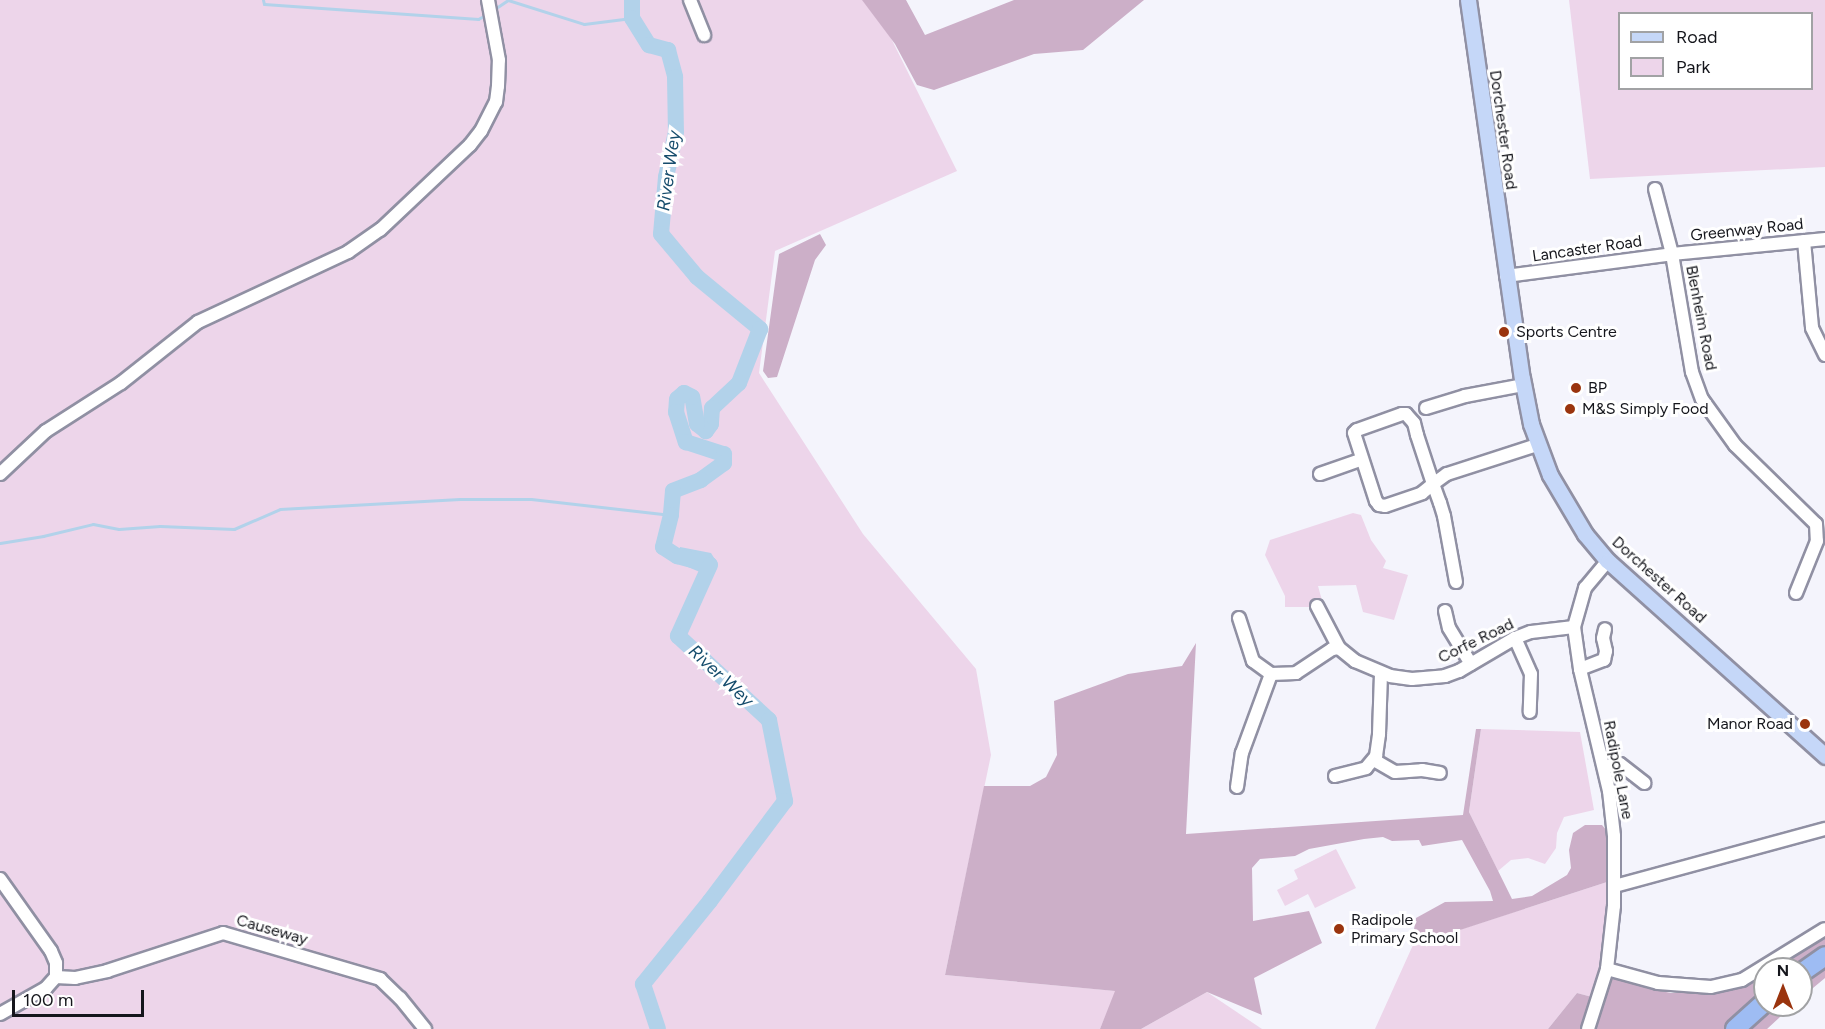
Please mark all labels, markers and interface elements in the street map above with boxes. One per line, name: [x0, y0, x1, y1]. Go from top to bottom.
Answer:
legend: [1618, 12, 1813, 90]
text: Road: [1676, 26, 1717, 48]
text: Park: [1676, 56, 1710, 78]
street label: Dorchester Road: [1485, 69, 1521, 191]
water label: River Wey: [653, 129, 685, 213]
street label: Greenway Road: [1690, 215, 1804, 245]
street label: Lancaster Road: [1531, 232, 1643, 266]
street label: Blenheim Road: [1681, 264, 1721, 372]
place label: Sports Centre: [1516, 322, 1617, 342]
marker: Sports Centre: [1497, 325, 1511, 339]
place label: BP: [1588, 378, 1607, 398]
marker: BP: [1569, 381, 1583, 395]
place label: M&S Simply Food: [1582, 399, 1709, 419]
marker: M&S Simply Food: [1563, 402, 1577, 416]
street label: Dorchester Road: [1608, 533, 1710, 627]
street label: Corfe Road: [1435, 614, 1517, 668]
water label: River Wey: [684, 641, 758, 711]
place label: Manor Road: [1707, 714, 1793, 734]
marker: Manor Road: [1798, 717, 1812, 731]
street label: Radipole Lane: [1599, 719, 1637, 821]
place label: Radipole Primary School: [1351, 910, 1458, 948]
street label: Causeway: [234, 911, 310, 949]
marker: Radipole Primary School: [1332, 922, 1346, 936]
north arrow: [1753, 957, 1813, 1017]
text: N: [1777, 961, 1789, 980]
scale bar: [15, 978, 147, 1016]
text: 100 m: [23, 989, 73, 1011]

